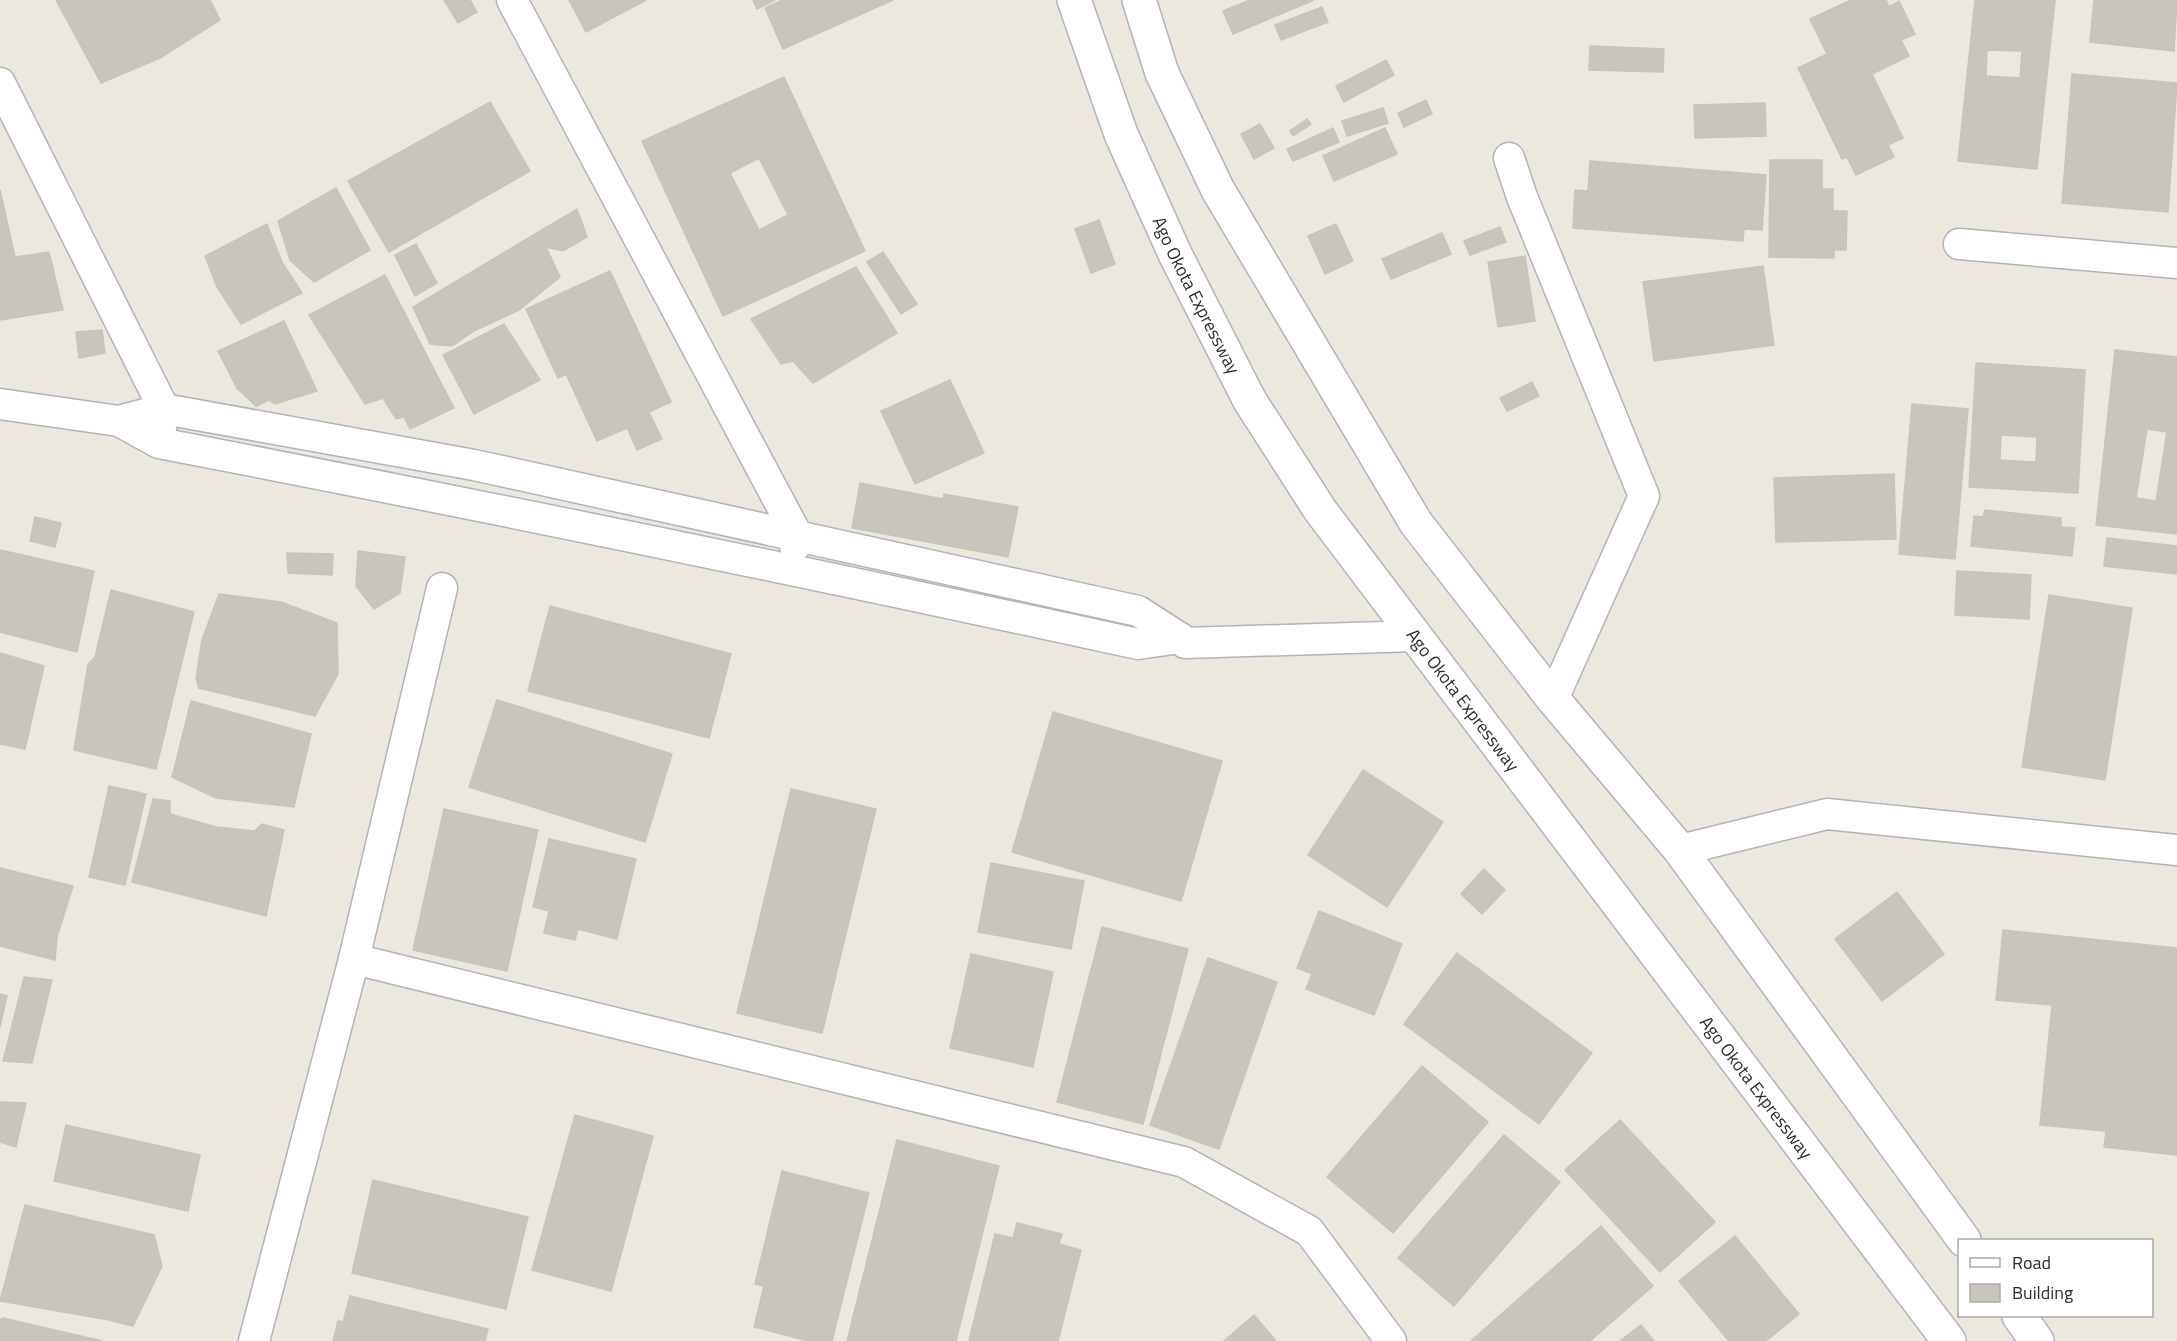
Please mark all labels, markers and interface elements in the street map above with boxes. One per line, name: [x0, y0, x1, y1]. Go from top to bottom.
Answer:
street label: Ago Okota Expressway: [1146, 212, 1248, 379]
street label: Ago Okota Expressway: [1401, 622, 1527, 777]
street label: Ago Okota Expressway: [1694, 1010, 1820, 1165]
legend: [1958, 1239, 2153, 1317]
text: Road: [2012, 1249, 2051, 1276]
text: Building: [2012, 1279, 2073, 1306]

